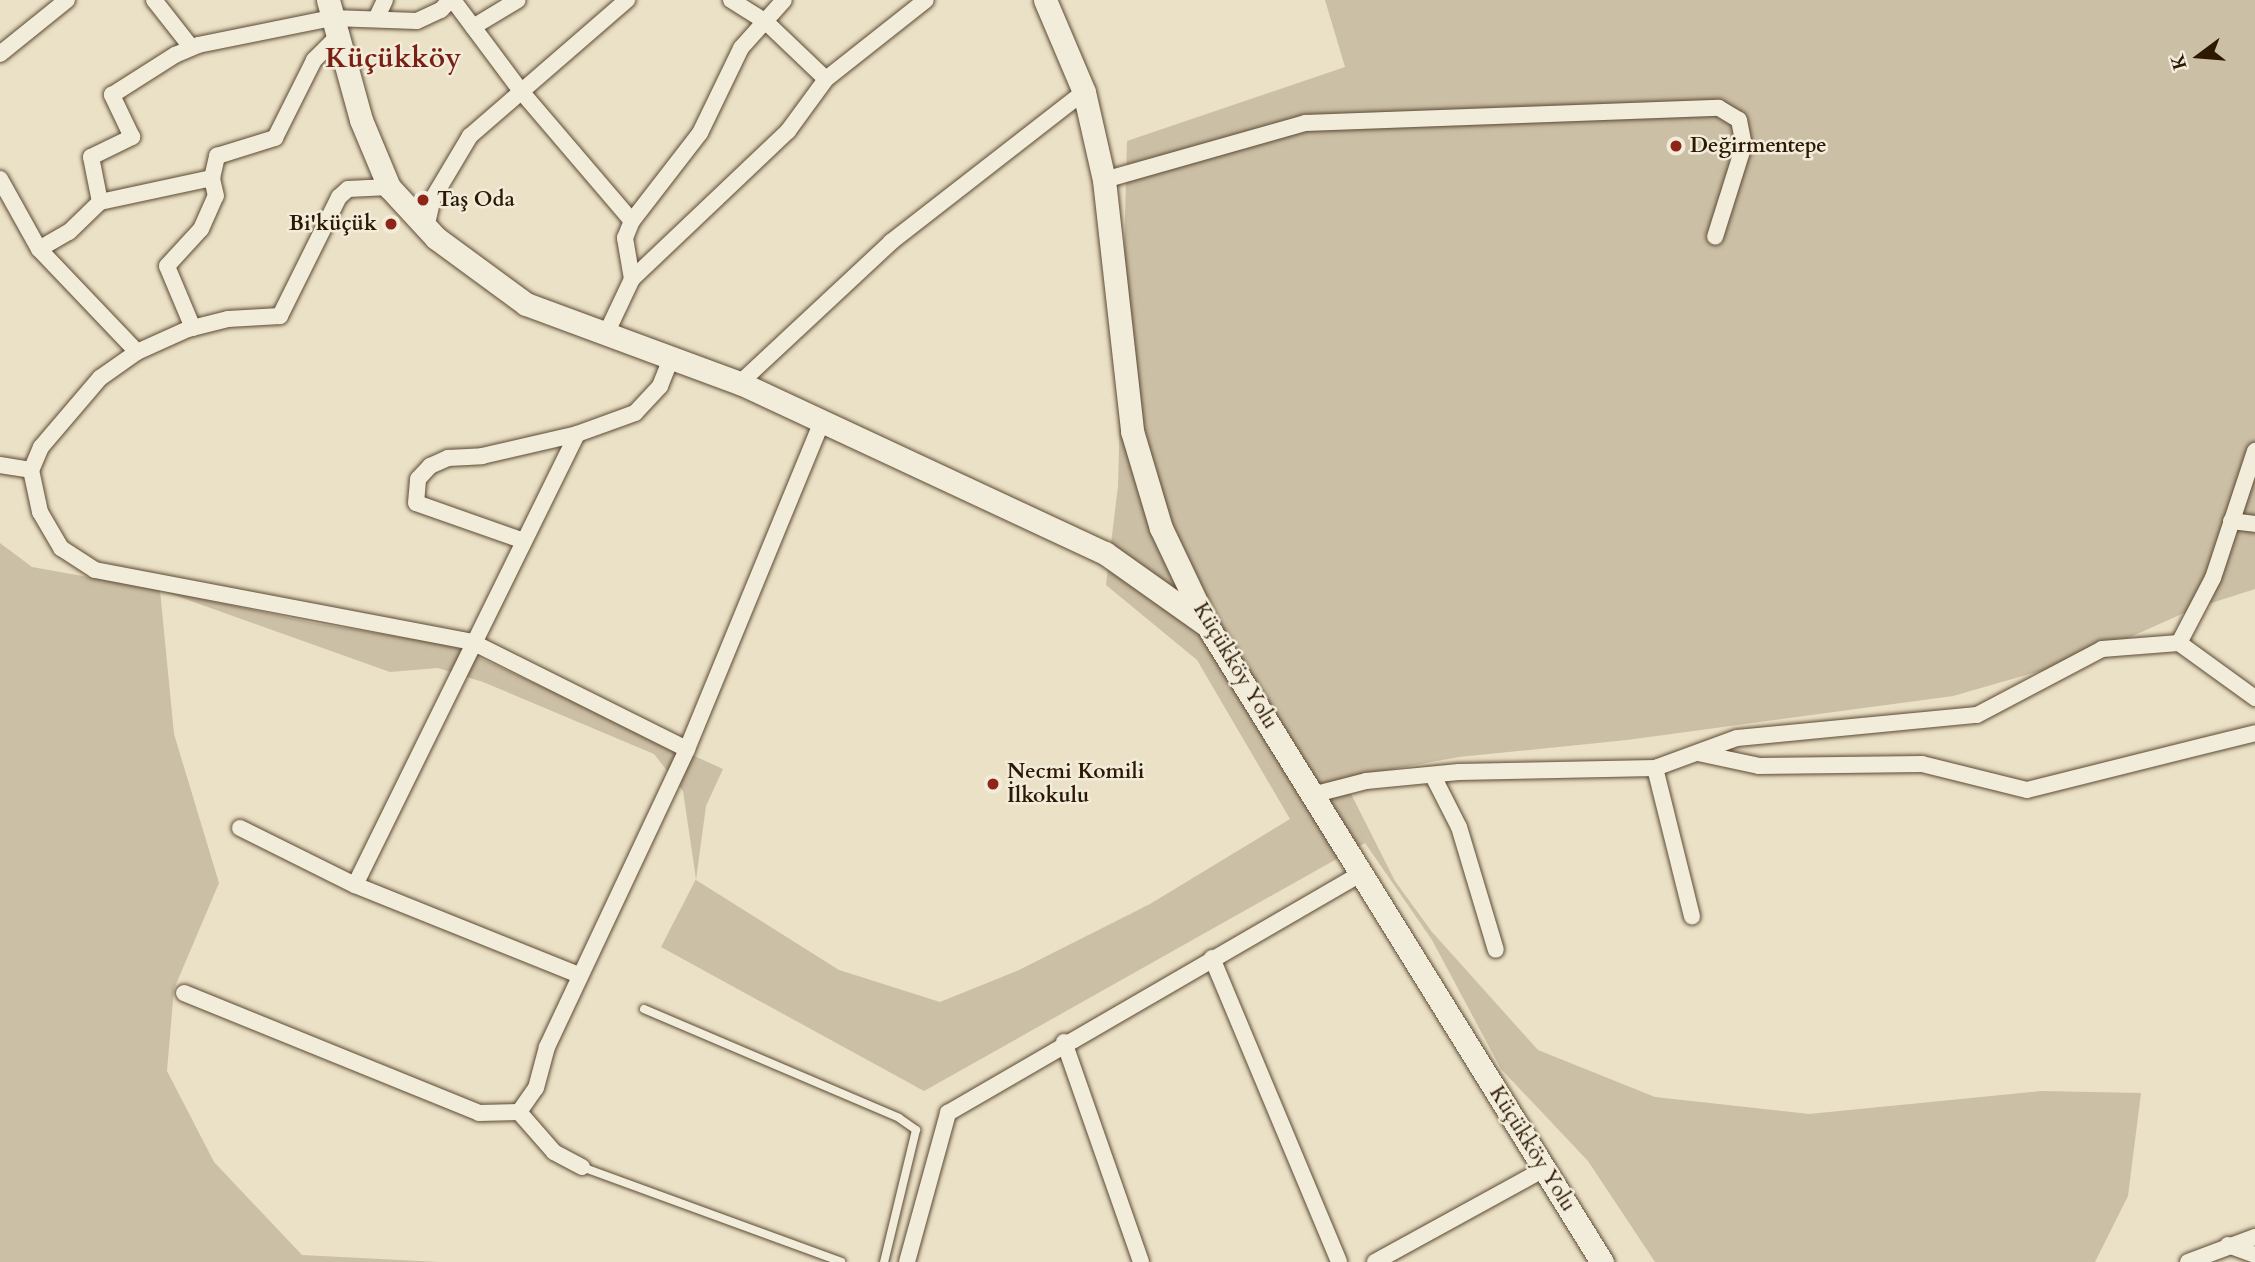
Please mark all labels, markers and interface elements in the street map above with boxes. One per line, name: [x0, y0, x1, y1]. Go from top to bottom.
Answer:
north arrow: [2164, 21, 2234, 91]
district label: Küçükköy: [325, 41, 461, 75]
text: K: [2164, 51, 2193, 73]
place label: Değirmentepe: [1690, 133, 1827, 159]
marker: Değirmentepe: [1668, 138, 1684, 154]
place label: Taş Oda: [437, 187, 515, 213]
marker: Taş Oda: [415, 192, 431, 208]
place label: Bi'küçük: [289, 211, 377, 237]
marker: Bi'küçük: [383, 216, 399, 232]
street label: Küçükköy Yolu: [1187, 598, 1283, 734]
place label: Necmi Komili İlkokulu: [1007, 759, 1144, 809]
marker: Necmi Komili İlkokulu: [985, 776, 1001, 792]
street label: Küçükköy Yolu: [1484, 1082, 1580, 1216]

